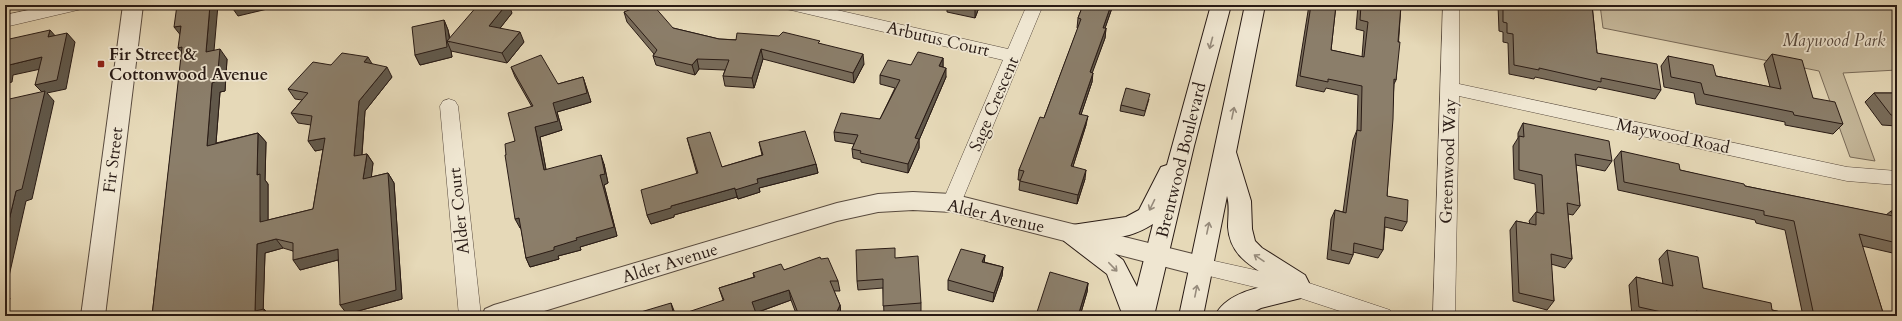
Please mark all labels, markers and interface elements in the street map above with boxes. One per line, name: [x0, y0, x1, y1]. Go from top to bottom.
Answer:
street label: Arbutus Court: [884, 16, 992, 62]
park label: Maywood Park: [1782, 29, 1886, 52]
one-way arrow: [1206, 36, 1214, 49]
place label: Fir Street & Cottonwood Avenue: [109, 43, 268, 86]
street label: Sage Crescent: [964, 53, 1025, 155]
marker: Fir Street & Cottonwood Avenue: [96, 59, 106, 69]
street label: Brentwood Boulevard: [1151, 80, 1211, 240]
street label: Greenwood Way: [1434, 98, 1462, 224]
one-way arrow: [1229, 107, 1237, 120]
street label: Maywood Road: [1614, 113, 1732, 159]
street label: Fir Street: [98, 125, 129, 194]
street label: Alder Court: [443, 166, 475, 255]
street label: Alder Avenue: [945, 194, 1047, 238]
one-way arrow: [1148, 199, 1155, 211]
one-way arrow: [1205, 221, 1213, 234]
street label: Alder Avenue: [619, 238, 721, 288]
one-way arrow: [1253, 254, 1264, 262]
one-way arrow: [1108, 262, 1118, 272]
one-way arrow: [1192, 285, 1200, 298]

